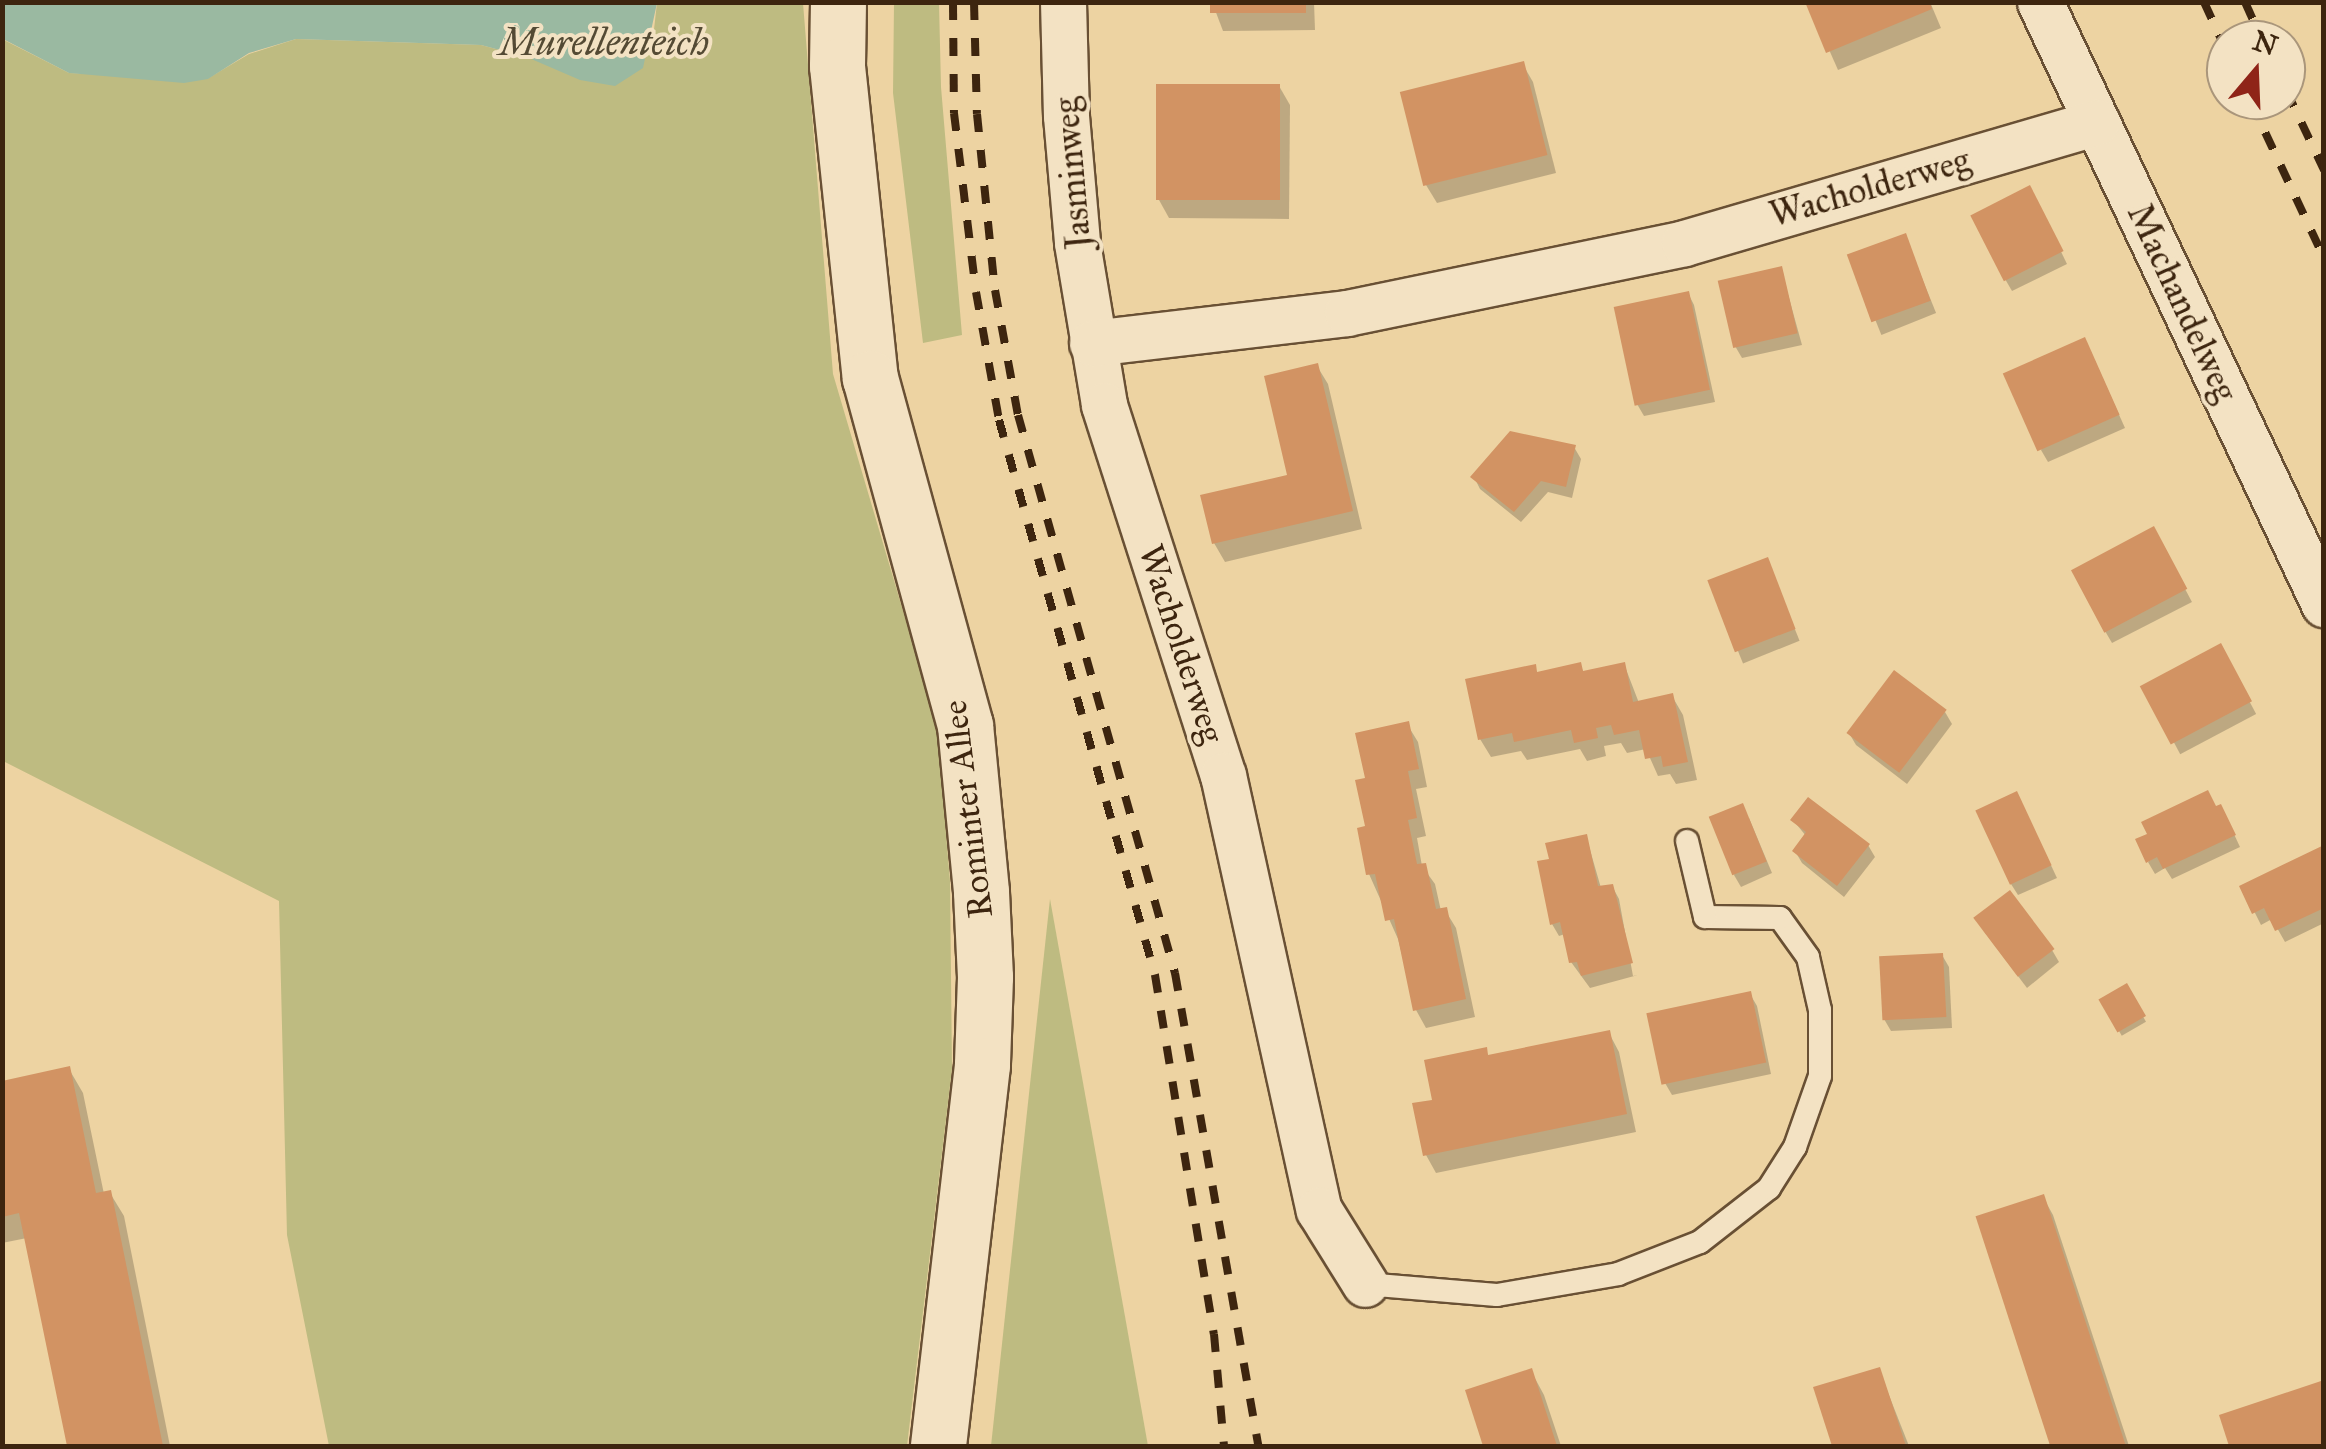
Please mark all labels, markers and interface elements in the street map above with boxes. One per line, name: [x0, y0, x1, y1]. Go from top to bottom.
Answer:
water label: Murellenteich: [499, 20, 709, 66]
north arrow: [2206, 20, 2306, 120]
text: N: [2248, 23, 2282, 63]
street label: Jasminweg: [1045, 95, 1101, 251]
street label: Wacholderweg: [1765, 139, 1975, 237]
street label: Machandelweg: [2118, 197, 2246, 409]
street label: Wacholderweg: [1129, 539, 1233, 749]
street label: Rominter Allee: [934, 698, 1002, 920]

